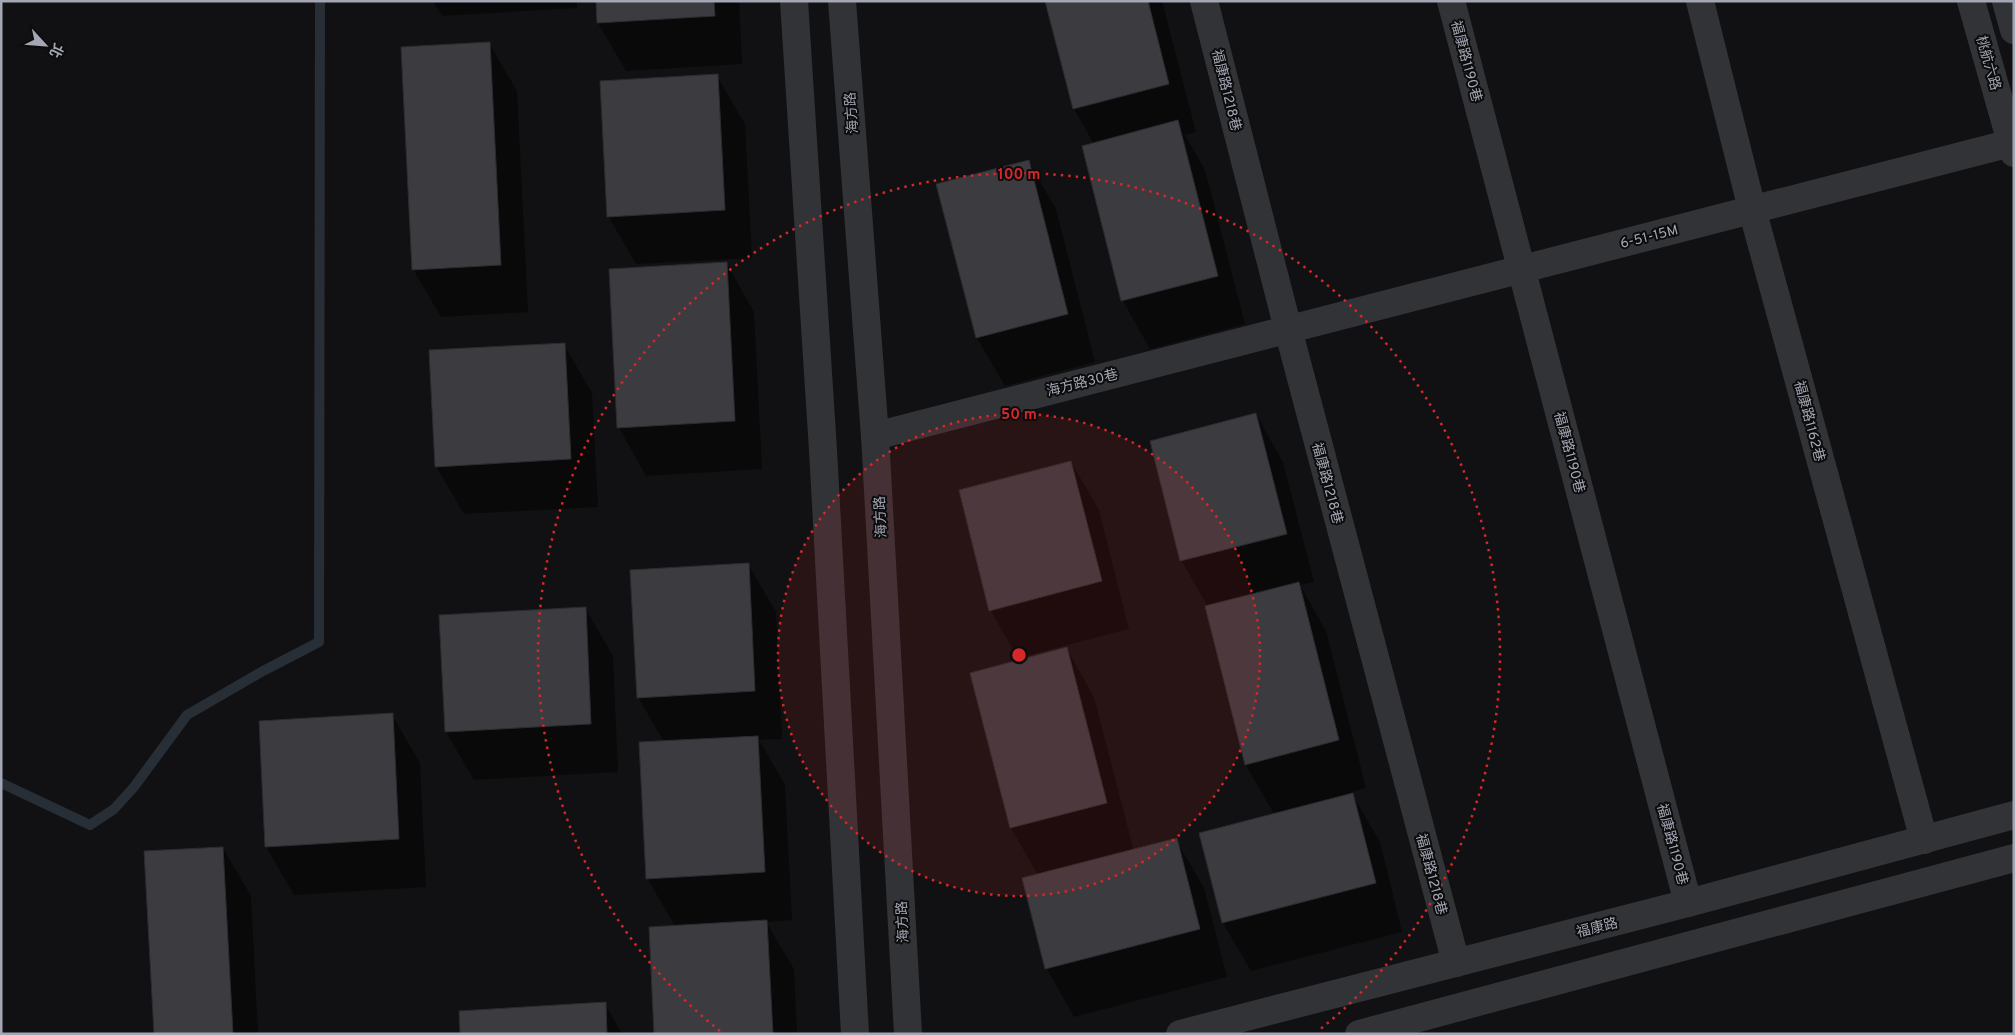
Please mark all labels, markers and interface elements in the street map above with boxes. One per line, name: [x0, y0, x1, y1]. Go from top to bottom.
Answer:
street label: 福康路1190巷: [1447, 19, 1485, 104]
north arrow: [20, 20, 70, 70]
street label: 桃航六路: [1972, 34, 2004, 93]
text: 北: [45, 40, 66, 60]
street label: 福康路1218巷: [1207, 48, 1244, 133]
street label: 海方路: [843, 91, 862, 134]
text: 100 m: [998, 166, 1040, 185]
street label: 6-51-15M: [1619, 222, 1680, 253]
street label: 海方路30巷: [1045, 366, 1120, 401]
street label: 福康路1162巷: [1790, 379, 1828, 464]
text: 50 m: [1001, 406, 1037, 425]
street label: 福康路1190巷: [1550, 410, 1588, 495]
street label: 福康路1218巷: [1308, 441, 1346, 526]
street label: 海方路: [872, 496, 891, 538]
centre of rings: [1010, 646, 1028, 664]
street label: 福康路1190巷: [1653, 802, 1691, 887]
street label: 福康路1218巷: [1412, 832, 1450, 917]
street label: 海方路: [894, 901, 913, 943]
street label: 福康路: [1575, 915, 1620, 942]

